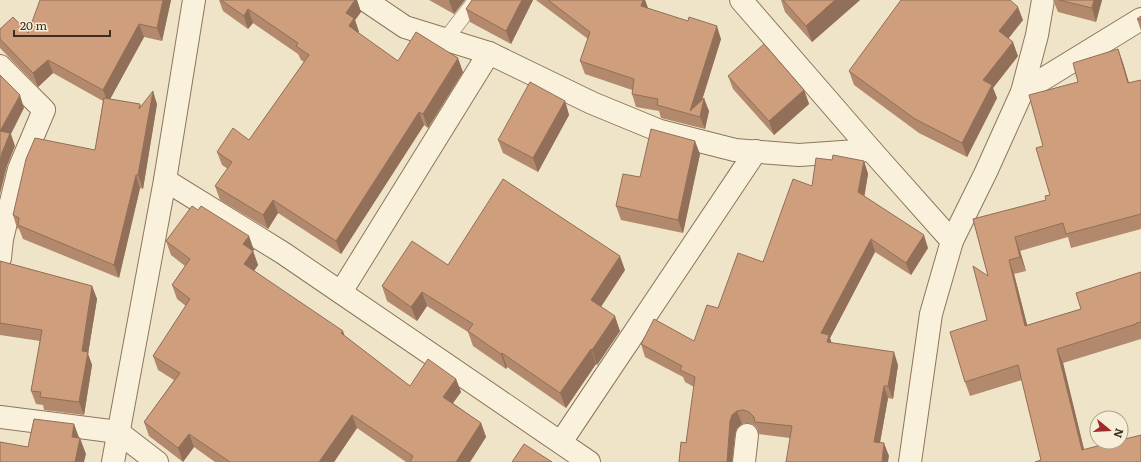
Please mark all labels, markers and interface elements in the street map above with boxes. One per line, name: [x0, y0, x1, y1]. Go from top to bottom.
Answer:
scale bar: [14, 12, 110, 38]
text: 20 m: [20, 16, 47, 34]
north arrow: [1089, 410, 1129, 450]
text: N: [1110, 427, 1128, 440]

